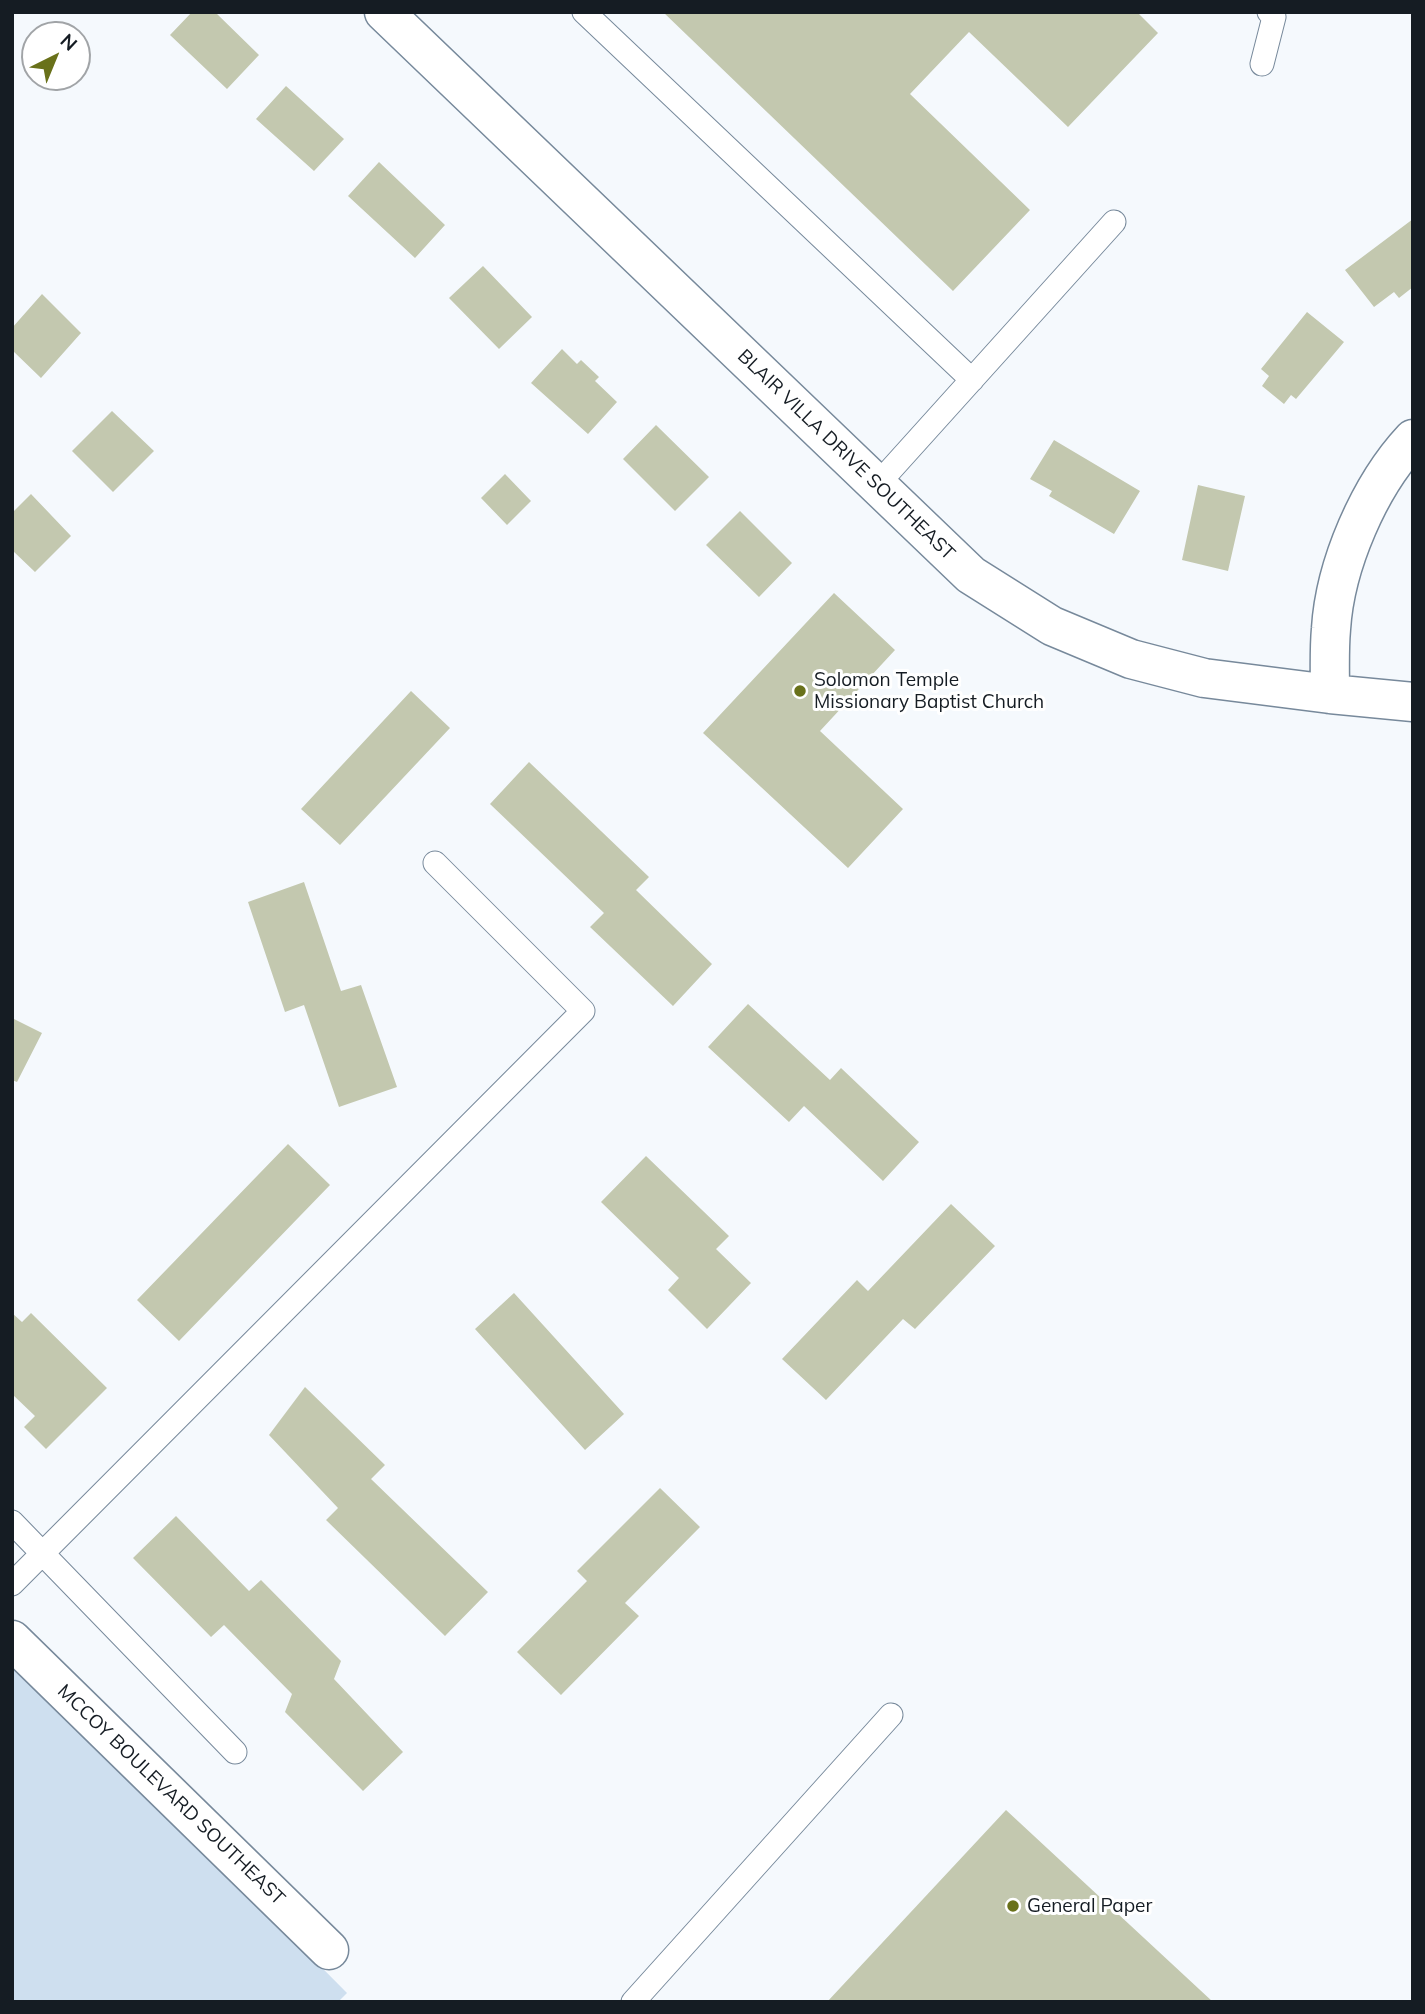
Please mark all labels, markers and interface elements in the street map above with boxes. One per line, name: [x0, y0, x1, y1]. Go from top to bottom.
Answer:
north arrow: [21, 21, 91, 91]
text: N: [56, 28, 82, 56]
street label: BLAIR VILLA DRIVE SOUTHEAST: [733, 345, 959, 565]
place label: Solomon Temple Missionary Baptist Church: [814, 669, 1044, 713]
marker: Solomon Temple Missionary Baptist Church: [792, 683, 808, 699]
street label: MCCOY BOULEVARD SOUTHEAST: [53, 1680, 289, 1910]
place label: General Paper: [1027, 1895, 1152, 1917]
marker: General Paper: [1005, 1898, 1021, 1914]

